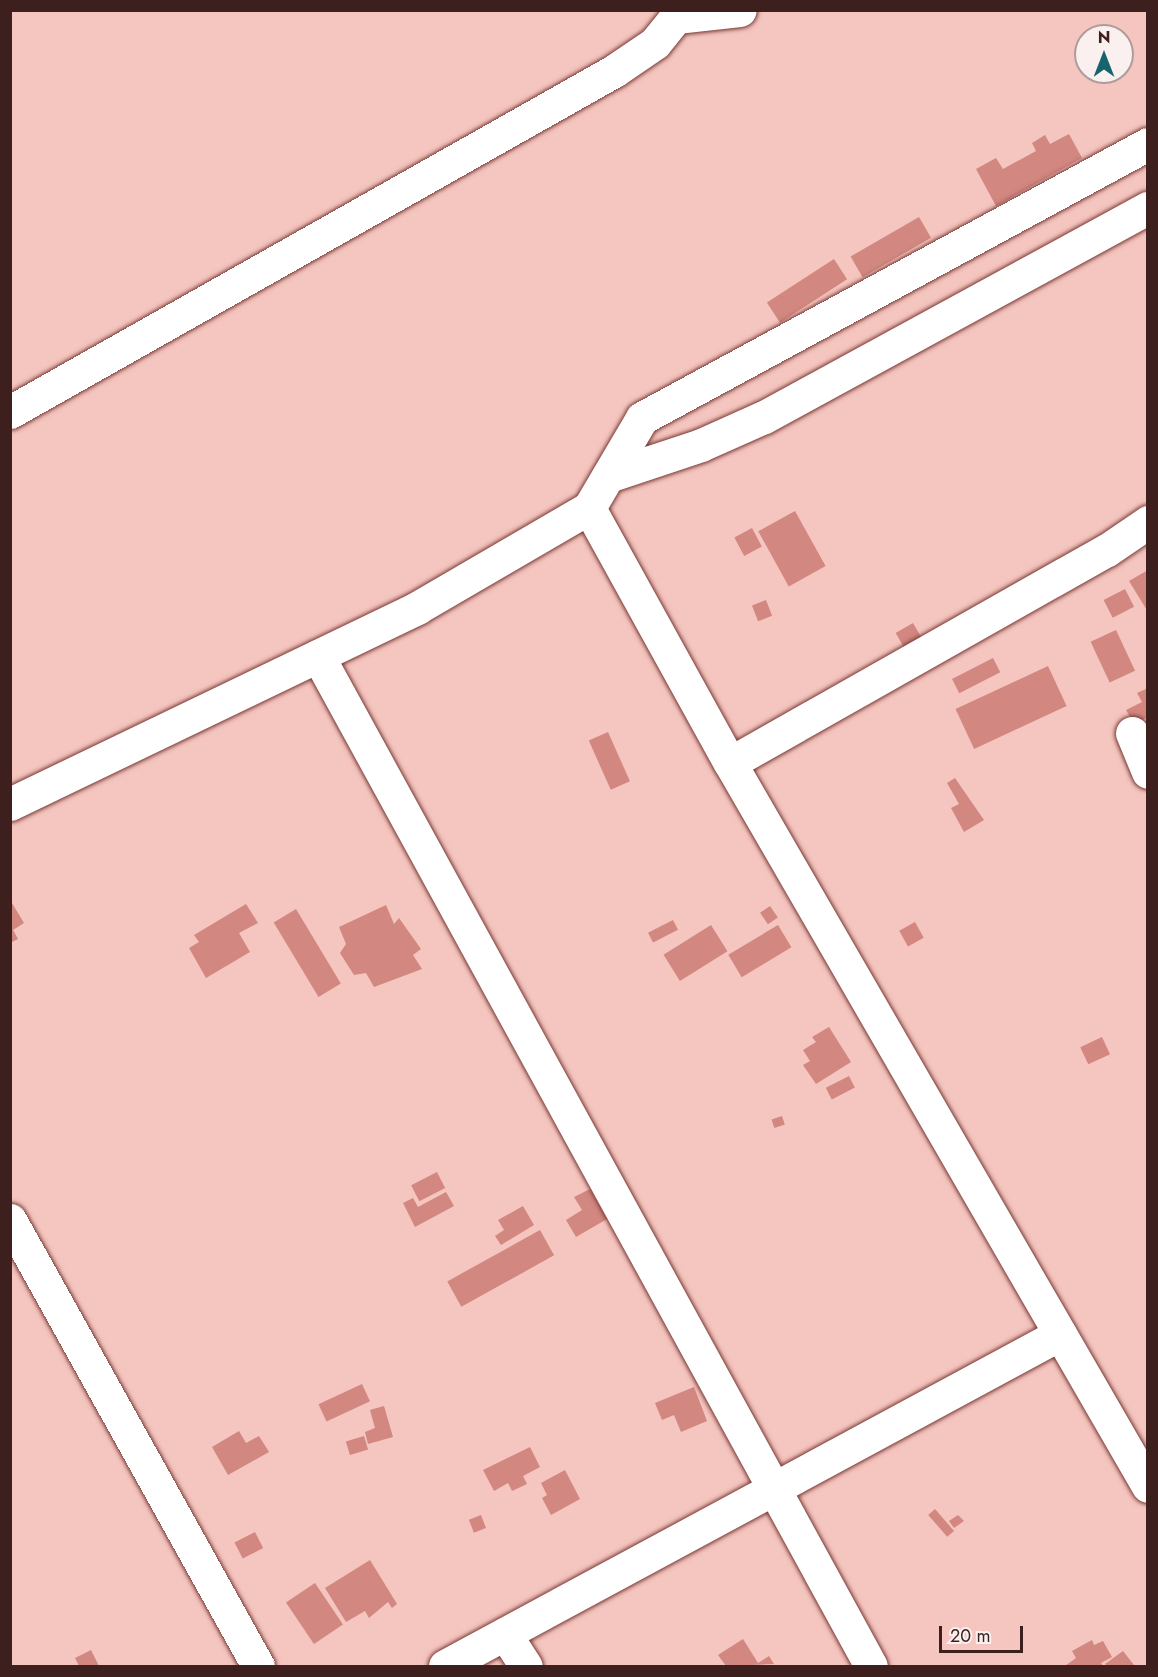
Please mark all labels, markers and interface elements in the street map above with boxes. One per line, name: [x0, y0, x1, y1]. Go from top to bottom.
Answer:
north arrow: [1074, 24, 1134, 84]
text: N: [1098, 26, 1110, 49]
scale bar: [942, 1614, 1026, 1652]
text: 20 m: [950, 1623, 990, 1649]

